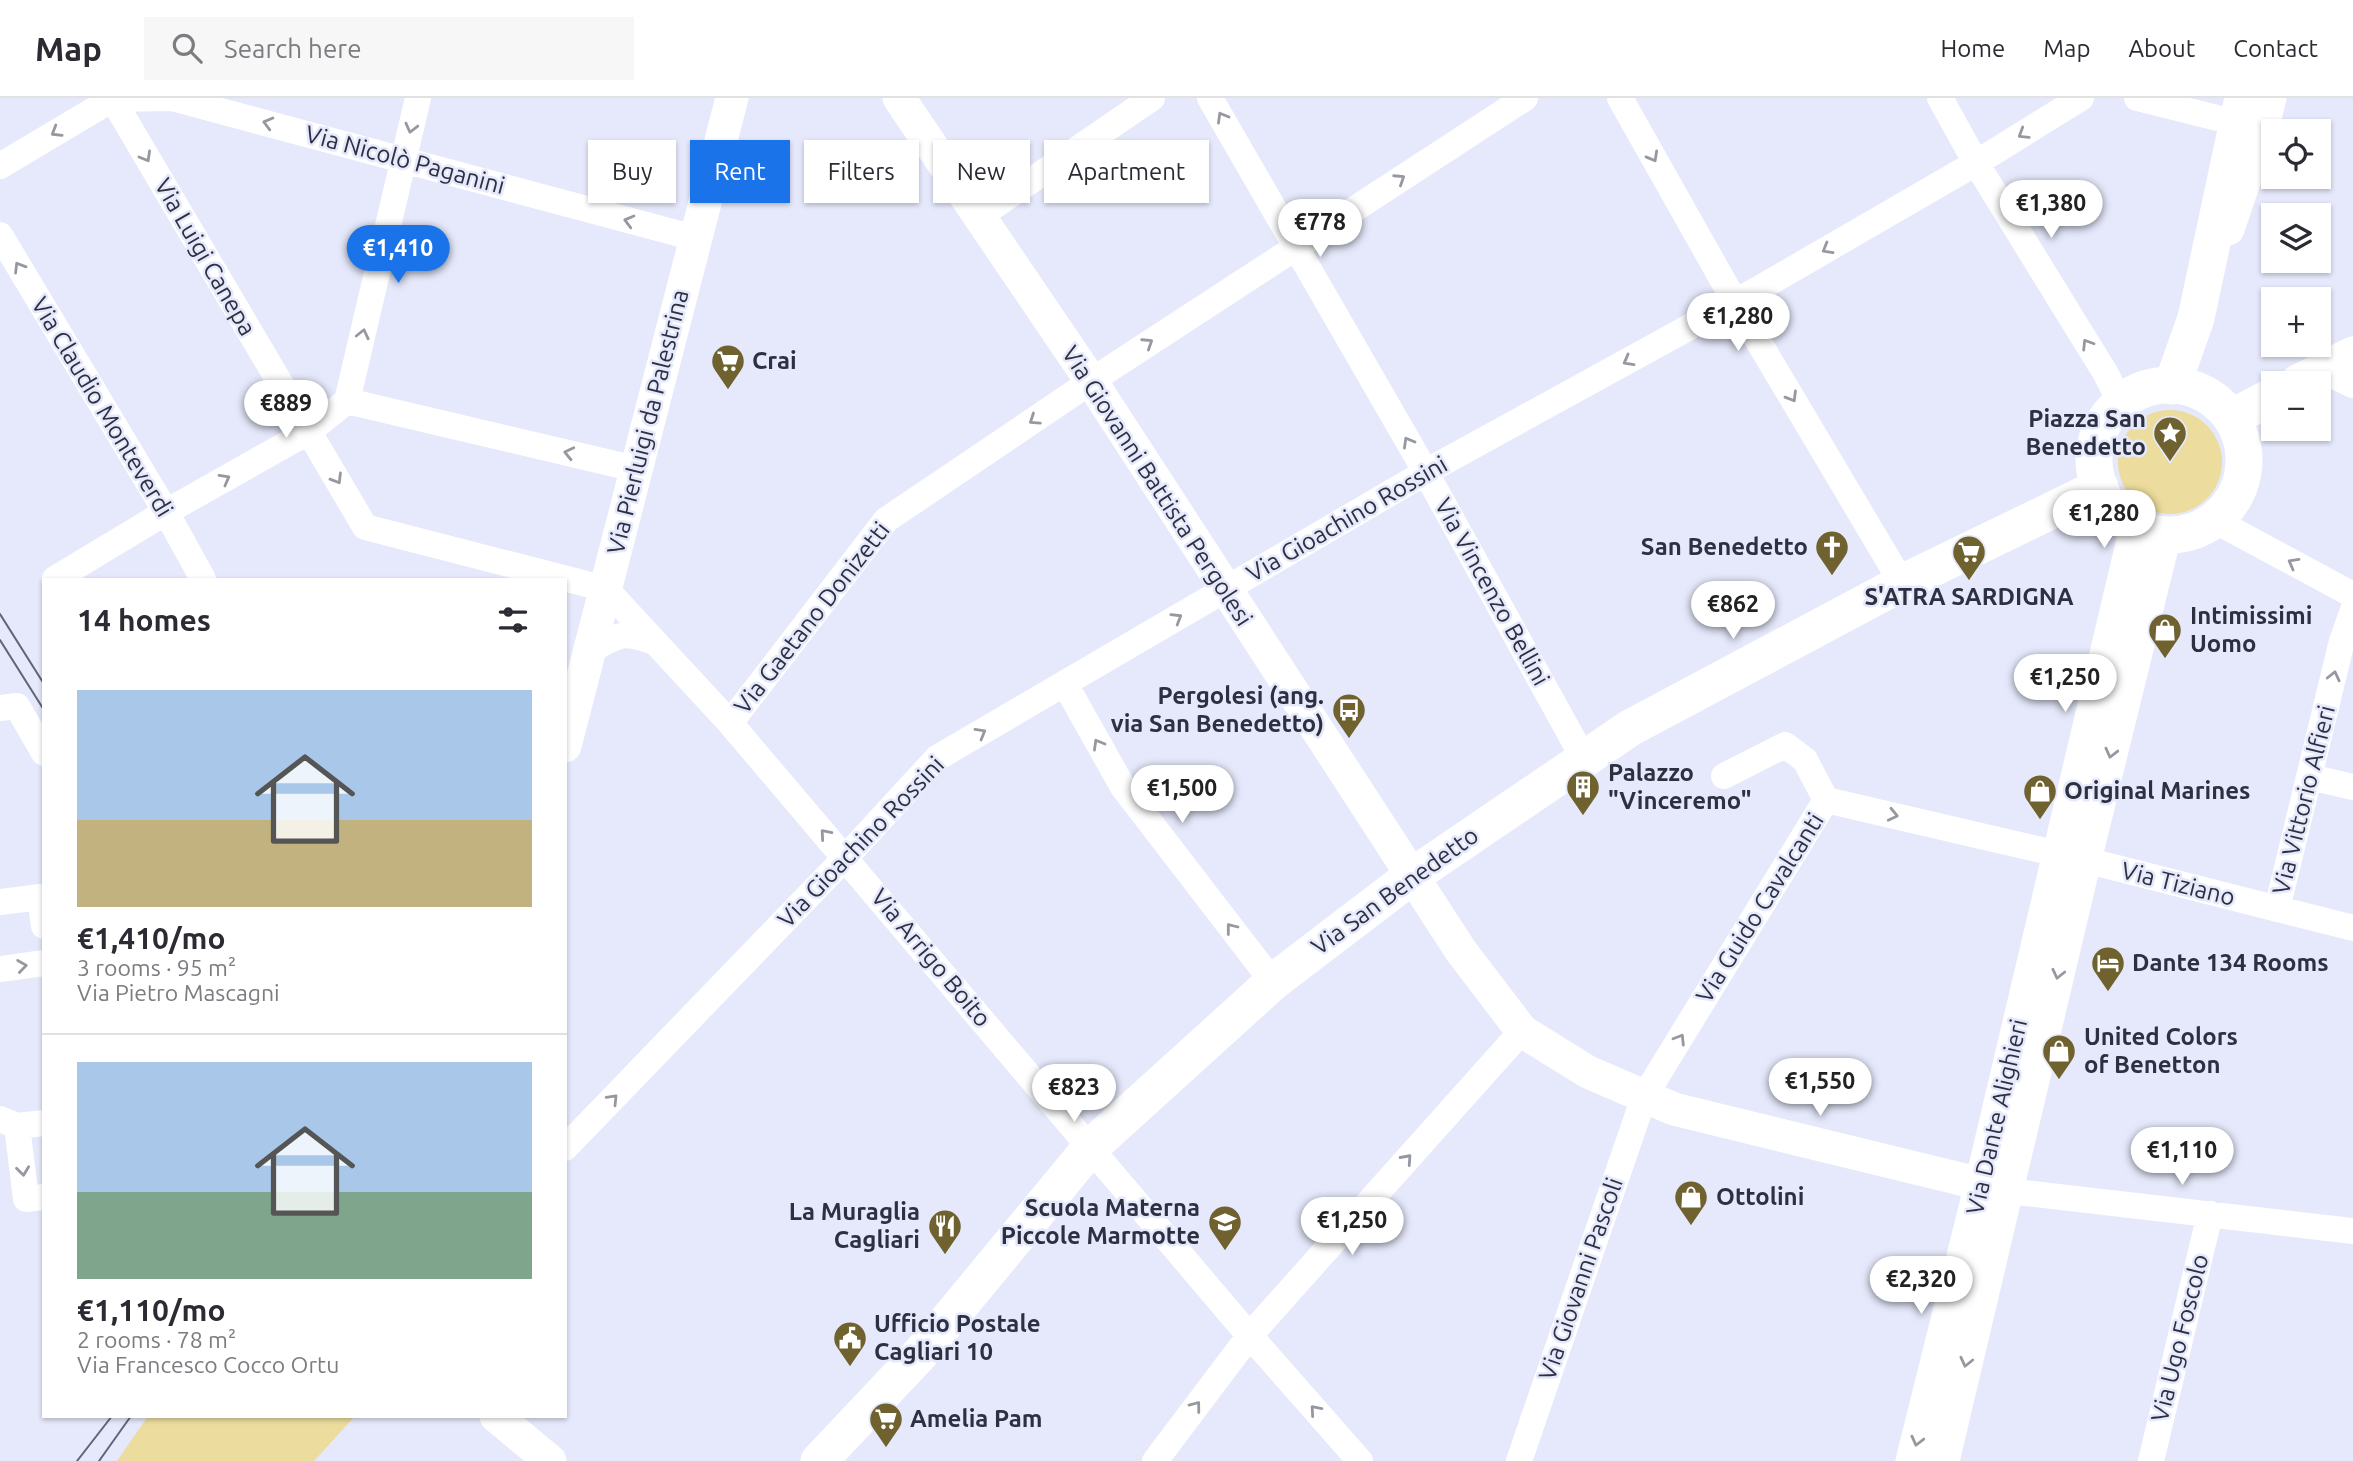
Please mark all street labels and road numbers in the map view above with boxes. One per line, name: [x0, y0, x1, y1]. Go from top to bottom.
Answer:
street label: Via Nicolò Paganini: [302, 120, 508, 199]
street label: Via Luigi Canepa: [150, 173, 261, 340]
street label: Via Pierluigi da Palestrina: [602, 287, 693, 557]
street label: Via Claudio Monteverdi: [26, 292, 179, 521]
street label: Via Giovanni Battista Pergolesi: [1057, 341, 1258, 631]
street label: Via Gioachino Rossini: [1242, 450, 1452, 587]
street label: Via Vincenzo Bellini: [1430, 493, 1555, 690]
street label: Via Gaetano Donizetti: [728, 517, 895, 719]
street label: Via Vittorio Alfieri: [2267, 703, 2340, 897]
street label: Via Gioachino Rossini: [772, 751, 949, 933]
street label: Via Guido Cavalcanti: [1690, 808, 1829, 1008]
street label: Via San Benedetto: [1306, 821, 1483, 960]
street label: Via Tiziano: [2118, 856, 2238, 911]
street label: Via Arrigo Boito: [866, 883, 997, 1032]
street label: Via Dante Alighieri: [1961, 1016, 2032, 1217]
street label: Via Giovanni Pascoli: [1533, 1174, 1628, 1384]
street label: Via Ugo Foscolo: [2146, 1251, 2213, 1425]

